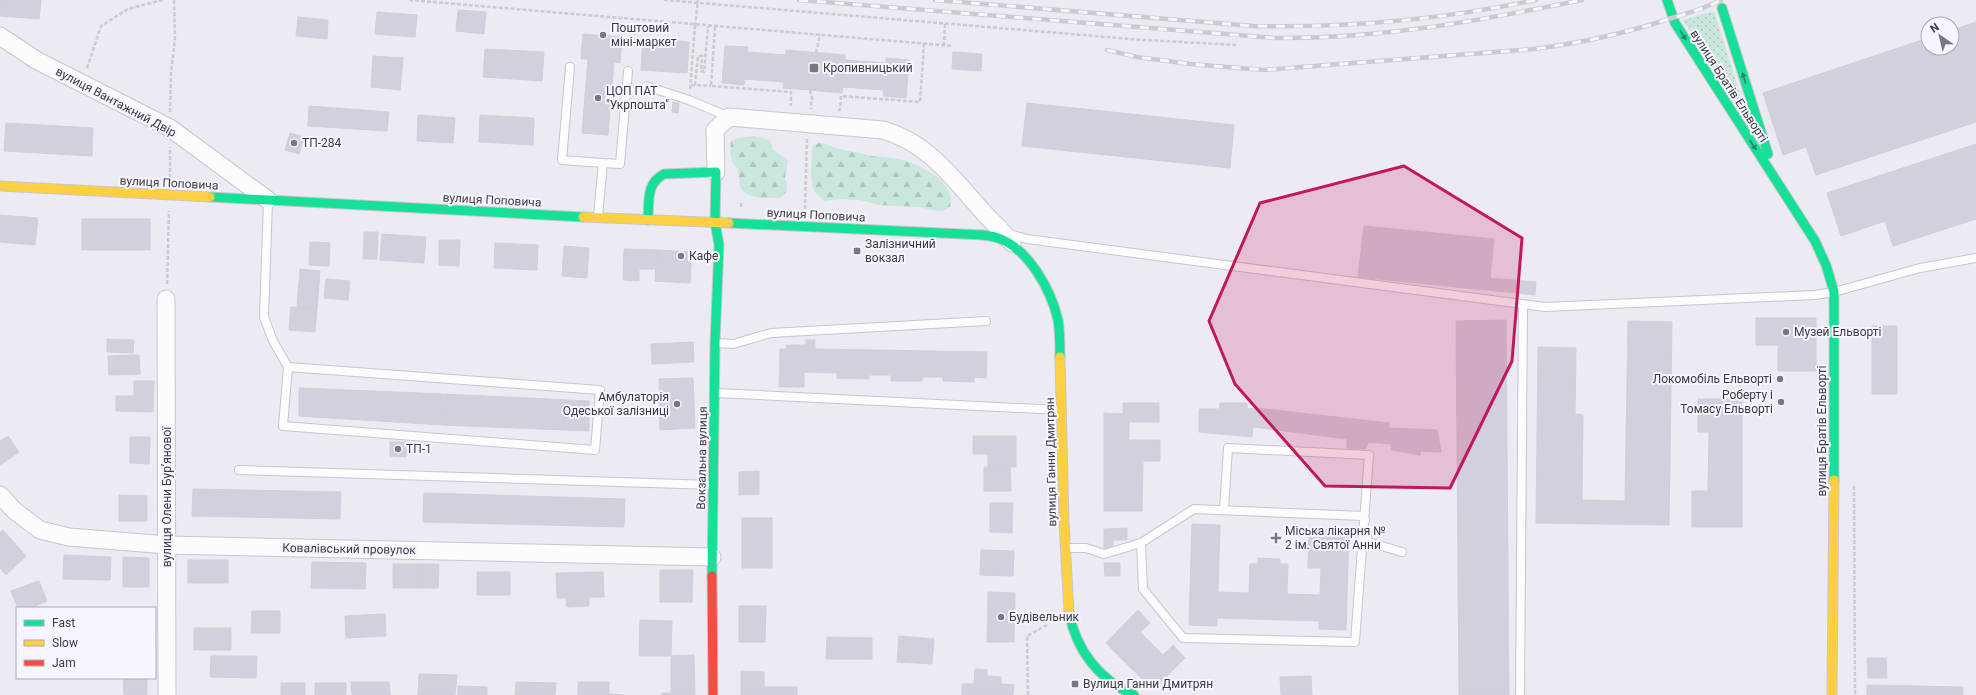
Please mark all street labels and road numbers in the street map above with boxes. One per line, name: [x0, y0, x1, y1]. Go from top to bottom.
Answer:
street label: вулиця Братів Ельворті: [1687, 27, 1771, 145]
street label: вулиця Вантажний Двір: [53, 64, 179, 140]
street label: вулиця Поповича: [119, 173, 219, 193]
street label: вулиця Поповича: [442, 190, 542, 210]
street label: вулиця Поповича: [766, 205, 866, 225]
street label: вулиця Братів Ельворті: [1815, 365, 1829, 497]
street label: вулиця Ганни Дмитрян: [1043, 397, 1059, 527]
street label: Вокзальна вулиця: [694, 406, 710, 510]
street label: вулиця Олени Бурʼянової: [160, 426, 174, 567]
street label: Ковалівський провулок: [282, 541, 416, 557]

